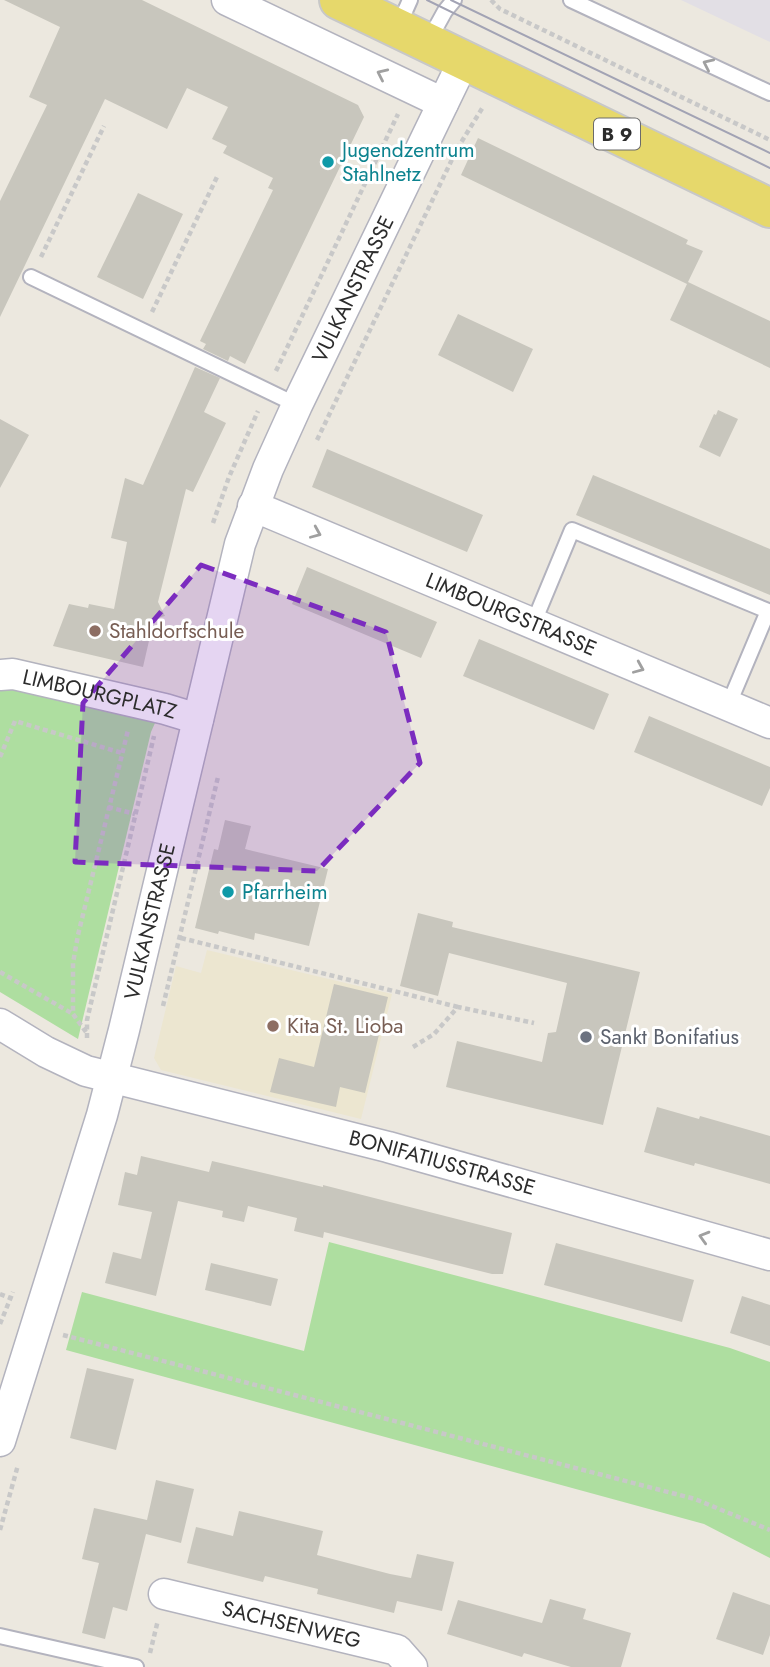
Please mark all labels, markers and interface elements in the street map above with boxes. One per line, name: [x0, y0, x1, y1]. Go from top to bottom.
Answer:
one-way arrow: [703, 59, 715, 73]
one-way arrow: [377, 68, 389, 82]
road number: B 9: [594, 118, 640, 150]
place label: Jugendzentrum Stahlnetz: [339, 135, 475, 189]
marker: Jugendzentrum Stahlnetz: [320, 154, 336, 170]
street label: VULKANSTRASSE: [305, 211, 401, 368]
one-way arrow: [309, 525, 321, 539]
street label: LIMBOURGSTRASSE: [421, 565, 601, 664]
place label: Stahldorfschule: [109, 616, 245, 646]
marker: Stahldorfschule: [87, 623, 103, 639]
one-way arrow: [632, 660, 644, 674]
street label: LIMBOURGPLATZ: [20, 662, 181, 727]
street label: VULKANSTRASSE: [117, 840, 183, 1003]
place label: Pfarrheim: [242, 877, 328, 907]
marker: Pfarrheim: [220, 884, 236, 900]
place label: Kita St. Lioba: [287, 1011, 403, 1041]
marker: Kita St. Lioba: [265, 1018, 281, 1034]
place label: Sankt Bonifatius: [600, 1022, 739, 1052]
marker: Sankt Bonifatius: [578, 1029, 594, 1045]
street label: BONIFATIUSSTRASSE: [346, 1123, 539, 1203]
one-way arrow: [699, 1230, 711, 1245]
street label: SACHSENWEG: [219, 1593, 364, 1656]

